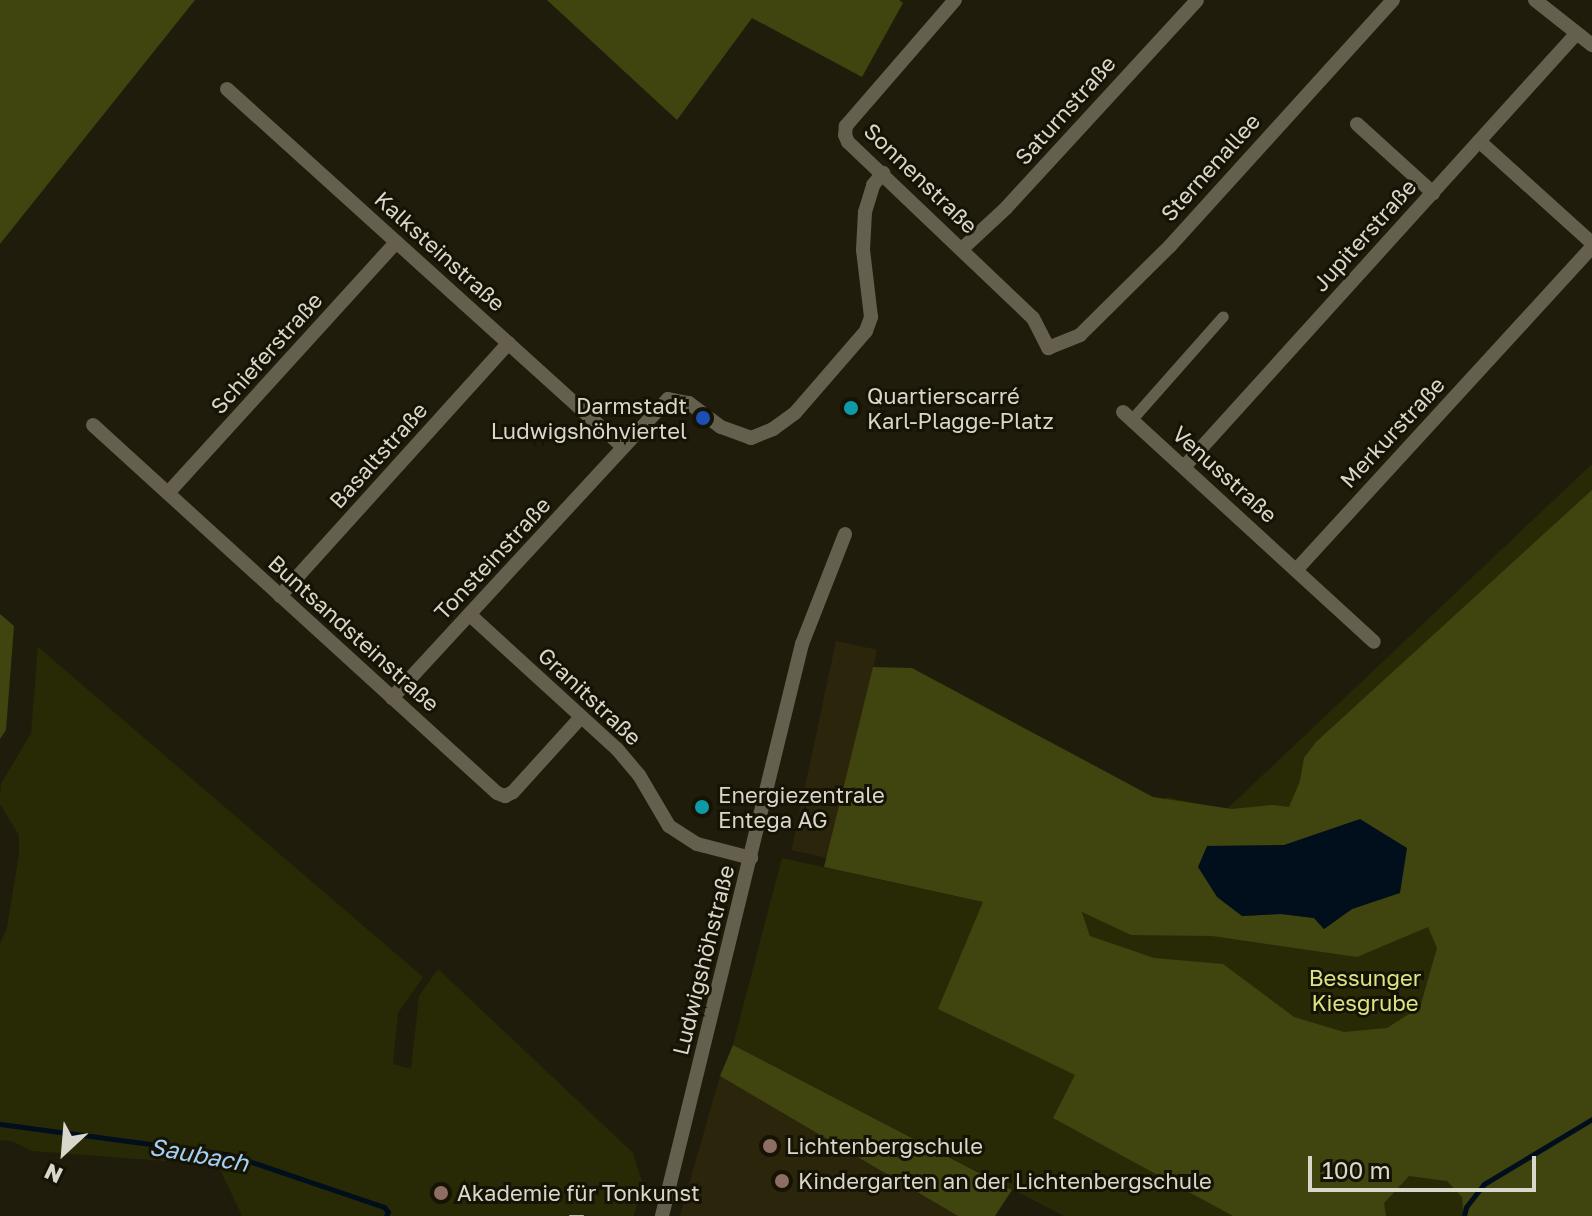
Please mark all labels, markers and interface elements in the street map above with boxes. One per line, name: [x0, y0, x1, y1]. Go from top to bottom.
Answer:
street label: Saturnstraße: [1009, 50, 1121, 170]
street label: Sternenallee: [1155, 108, 1265, 226]
street label: Sonnenstraße: [859, 117, 983, 239]
street label: Jupiterstraße: [1307, 173, 1421, 297]
street label: Kalksteinstraße: [369, 186, 511, 316]
street label: Schieferstraße: [205, 287, 327, 419]
street label: Merkurstraße: [1334, 371, 1450, 493]
place label: Quartierscarré Karl-Plagge-Platz: [867, 382, 1054, 434]
place label: Darmstadt Ludwigshöhviertel: [491, 392, 687, 444]
street label: Basaltstraße: [324, 397, 432, 513]
marker: Quartierscarré Karl-Plagge-Platz: [842, 399, 860, 417]
marker: Darmstadt Ludwigshöhviertel: [694, 409, 712, 427]
street label: Venusstraße: [1167, 420, 1283, 528]
street label: Tonsteinstraße: [429, 491, 555, 625]
street label: Buntsandsteinstraße: [263, 549, 445, 717]
street label: Granitstraße: [533, 642, 647, 750]
place label: Energiezentrale Entega AG: [718, 781, 885, 832]
marker: Energiezentrale Entega AG: [693, 798, 711, 816]
street label: Ludwigshöhstraße: [667, 862, 739, 1058]
park label: Bessunger Kiesgrube: [1309, 964, 1421, 1016]
north arrow: [24, 1112, 104, 1192]
water label: Saubach: [147, 1131, 251, 1177]
place label: Lichtenbergschule: [786, 1133, 983, 1159]
marker: Lichtenbergschule: [761, 1137, 779, 1155]
scale bar: [1312, 1140, 1540, 1190]
text: 100 m: [1322, 1155, 1391, 1184]
text: N: [40, 1158, 67, 1190]
place label: Kindergarten an der Lichtenbergschule: [798, 1168, 1212, 1194]
marker: Kindergarten an der Lichtenbergschule: [773, 1172, 791, 1190]
place label: Akademie für Tonkunst: [457, 1180, 700, 1206]
marker: Akademie für Tonkunst: [432, 1184, 450, 1202]

